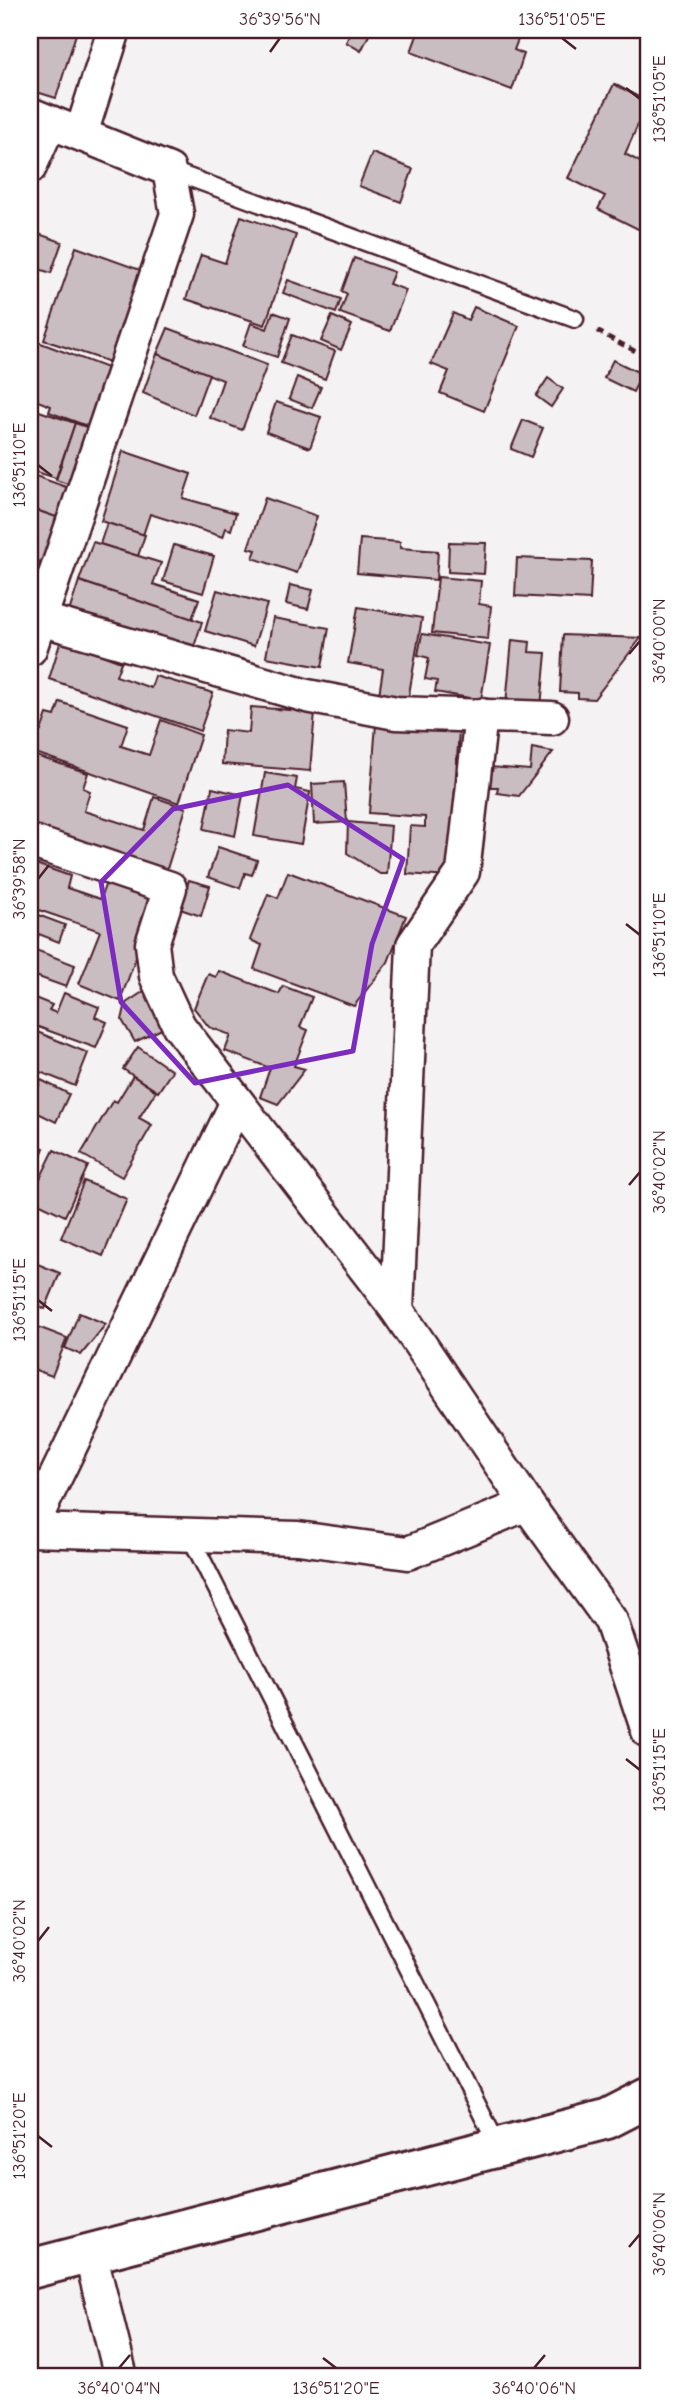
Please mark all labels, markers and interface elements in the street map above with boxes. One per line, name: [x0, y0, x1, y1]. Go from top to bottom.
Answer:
text: 36°39'56"N: [239, 9, 321, 30]
text: 136°51'05"E: [518, 9, 606, 30]
text: 136°51'05"E: [649, 55, 670, 143]
text: 136°51'10"E: [9, 422, 30, 507]
text: 36°40'00"N: [649, 598, 670, 684]
text: 36°39'58"N: [9, 838, 30, 920]
text: 136°51'10"E: [649, 892, 670, 977]
text: 36°40'02"N: [649, 1130, 670, 1214]
text: 136°51'15"E: [9, 1258, 30, 1342]
text: 136°51'15"E: [649, 1728, 670, 1812]
text: 36°40'02"N: [9, 1899, 30, 1983]
text: 136°51'20"E: [9, 2092, 30, 2180]
text: 36°40'06"N: [649, 2192, 670, 2276]
text: 36°40'04"N: [78, 2378, 160, 2399]
text: 136°51'20"E: [292, 2378, 380, 2399]
text: 36°40'06"N: [492, 2378, 576, 2399]

